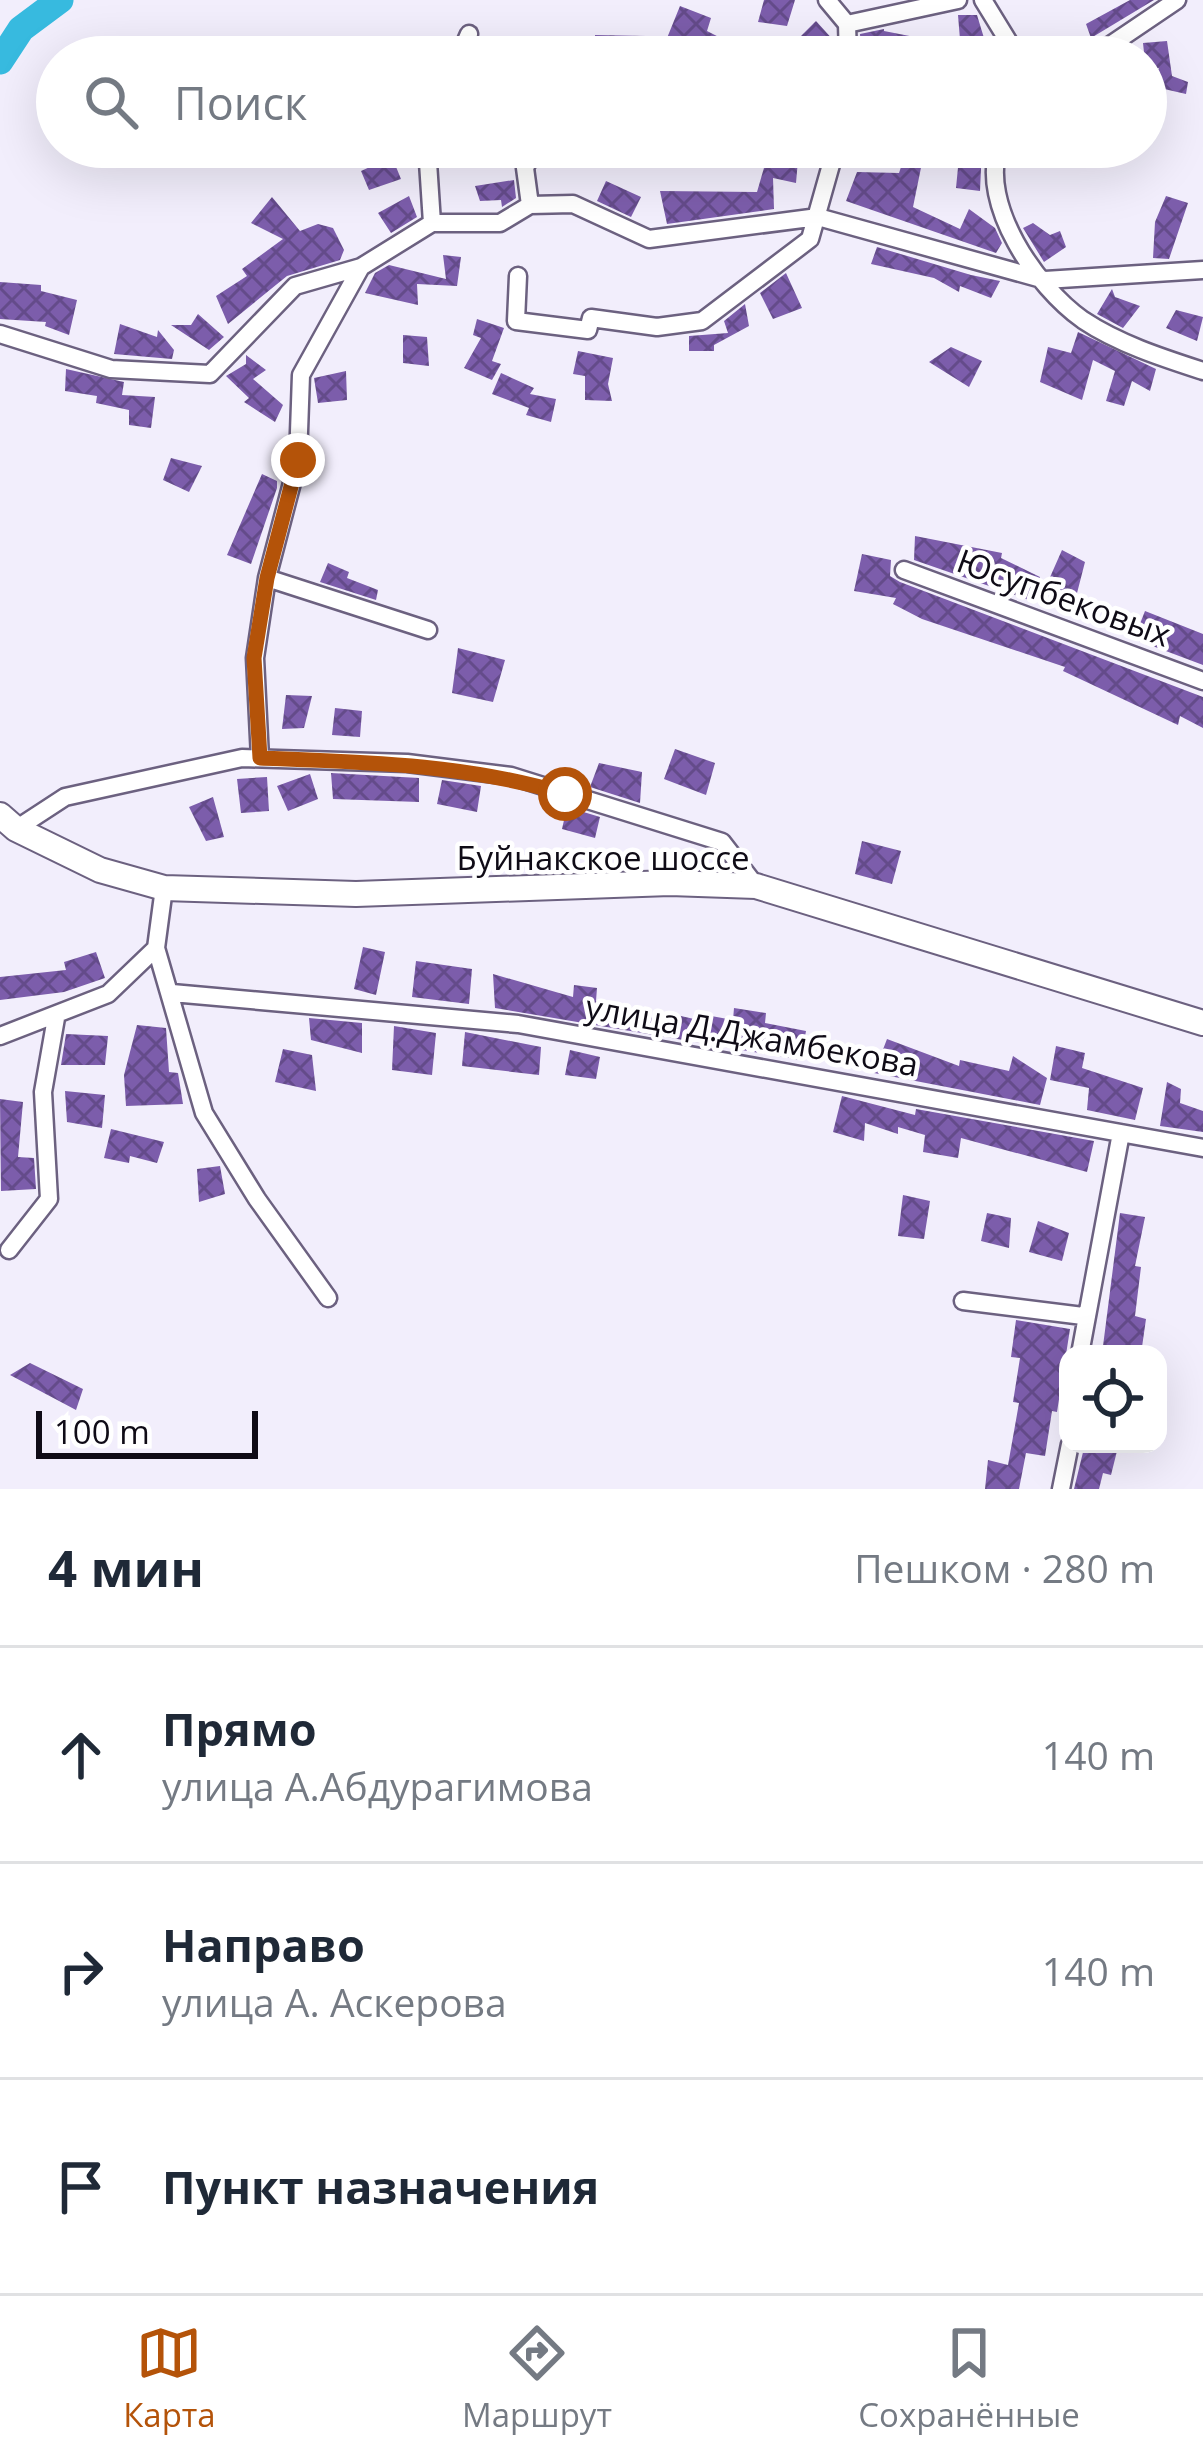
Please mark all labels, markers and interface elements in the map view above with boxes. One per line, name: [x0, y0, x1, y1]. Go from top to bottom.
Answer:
search box: [36, 36, 1167, 168]
icon: search: [78, 69, 144, 135]
text: Поиск: [174, 72, 307, 133]
route end: [271, 433, 325, 487]
street label: Юсупбековых: [951, 538, 1177, 656]
route start: [538, 767, 592, 821]
street label: Буйнакское шоссе: [456, 835, 750, 880]
street label: улица Д.Джамбекова: [582, 984, 922, 1086]
map controls: [1059, 1345, 1167, 1453]
button: locate: [1059, 1345, 1167, 1453]
scale bar: [36, 1405, 258, 1458]
text: 100 m: [54, 1409, 150, 1454]
text: 4 мин: [48, 1532, 204, 1602]
text: Пешком · 280 m: [854, 1541, 1155, 1594]
text: Прямо: [162, 1698, 317, 1759]
icon: ahead: [48, 1722, 114, 1788]
text: 140 m: [1042, 1728, 1155, 1781]
text: улица А.Абдурагимова: [162, 1759, 593, 1812]
text: Направо: [162, 1914, 365, 1975]
icon: right: [48, 1938, 114, 2004]
text: 140 m: [1042, 1944, 1155, 1997]
text: улица А. Аскерова: [162, 1975, 507, 2028]
icon: arrive: [48, 2154, 114, 2220]
text: Пункт назначения: [162, 2156, 599, 2217]
tab: Карта: [123, 2320, 216, 2437]
tab: Маршрут: [462, 2320, 612, 2437]
tab: Сохранённые: [858, 2320, 1080, 2437]

